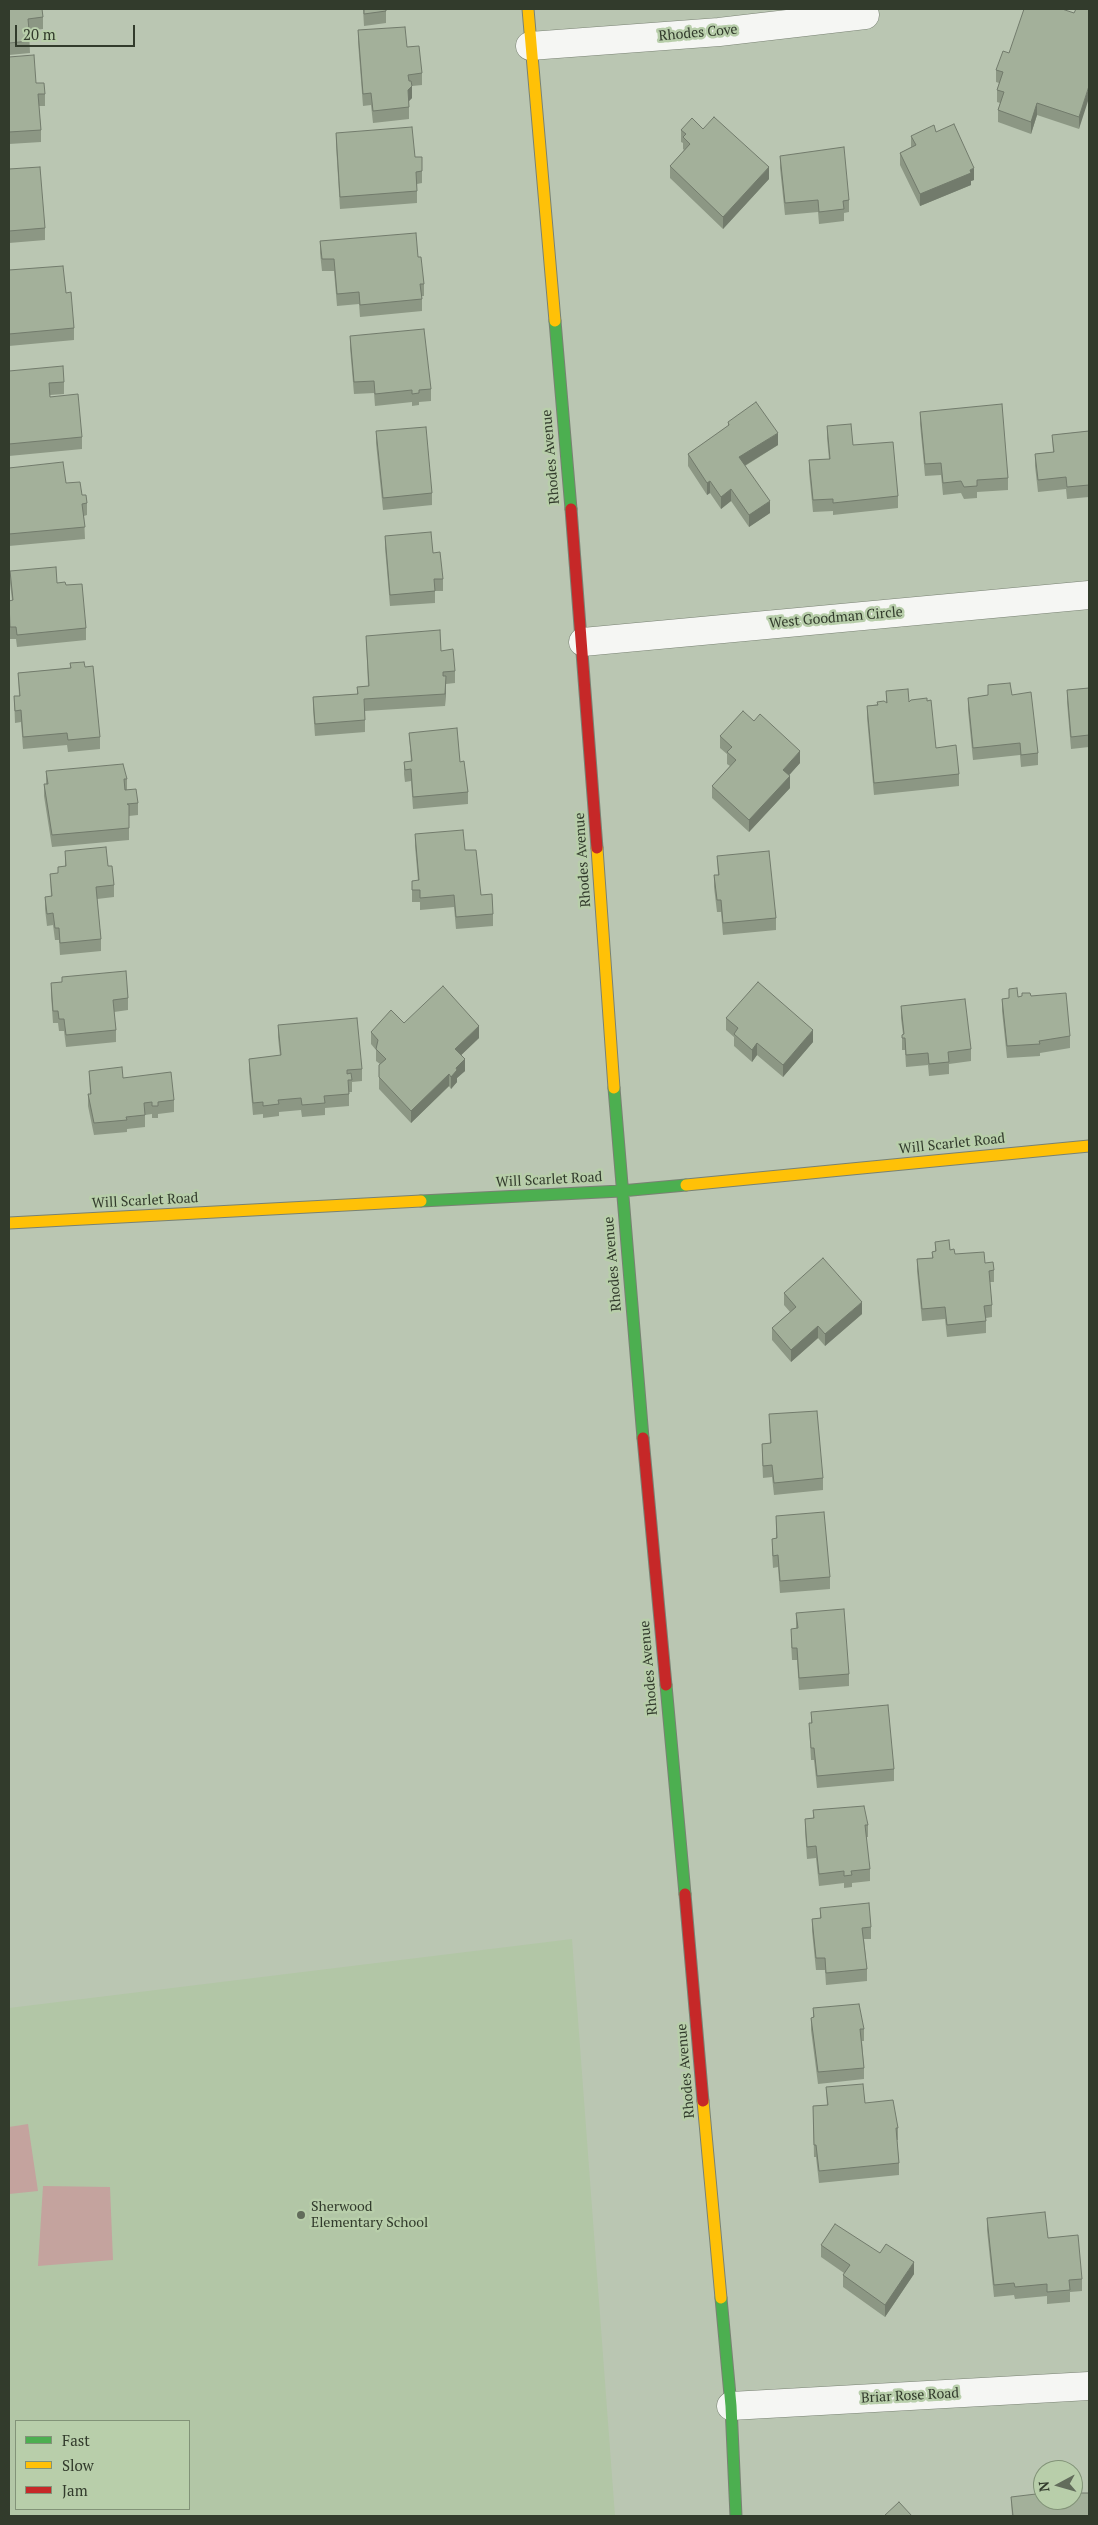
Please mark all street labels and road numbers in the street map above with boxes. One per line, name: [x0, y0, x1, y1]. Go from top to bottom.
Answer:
street label: Rhodes Cove: [658, 21, 738, 45]
street label: Rhodes Avenue: [538, 409, 564, 505]
street label: West Goodman Circle: [769, 604, 903, 632]
street label: Rhodes Avenue: [571, 812, 595, 908]
street label: Will Scarlet Road: [898, 1130, 1006, 1158]
street label: Will Scarlet Road: [495, 1169, 603, 1191]
street label: Will Scarlet Road: [91, 1190, 199, 1212]
street label: Rhodes Avenue: [600, 1216, 626, 1312]
street label: Rhodes Avenue: [636, 1620, 662, 1716]
street label: Rhodes Avenue: [673, 2023, 699, 2119]
street label: Briar Rose Road: [861, 2385, 959, 2407]

